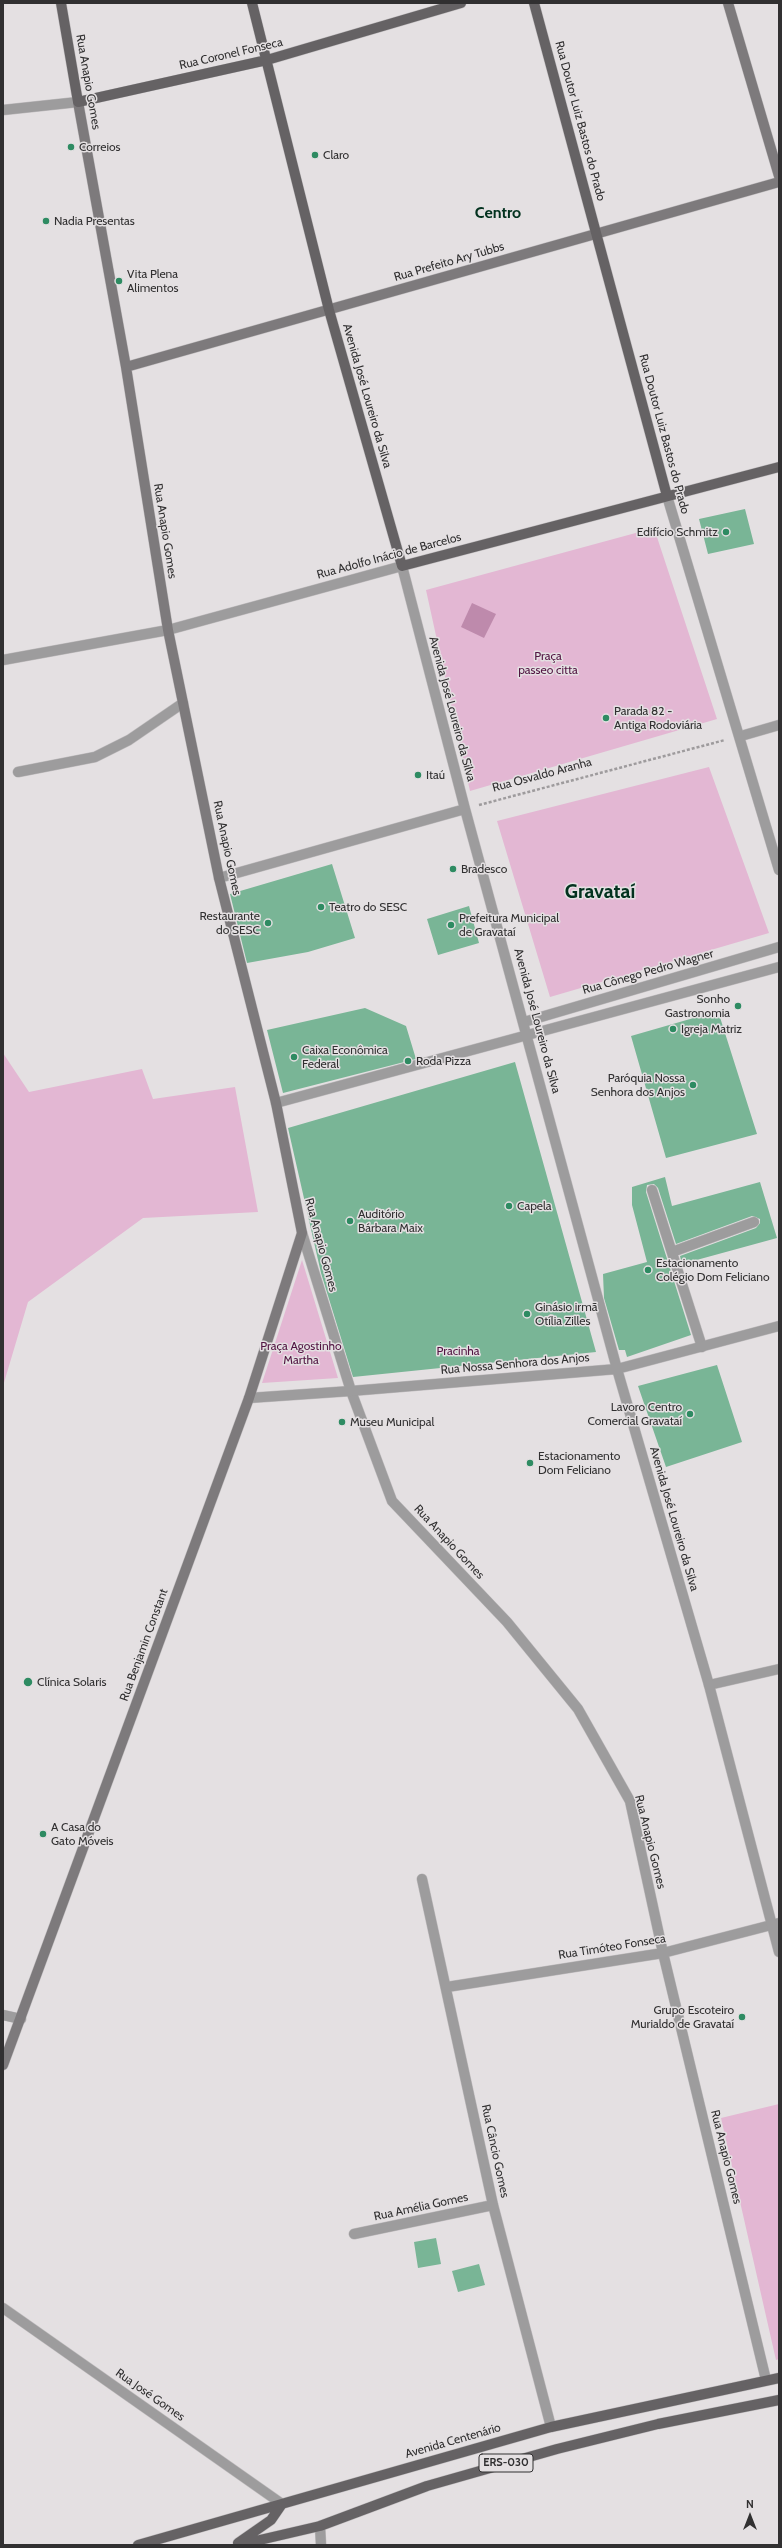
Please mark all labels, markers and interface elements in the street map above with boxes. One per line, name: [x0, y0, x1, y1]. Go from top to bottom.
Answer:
street label: Rua Anapio Gomes: [73, 33, 103, 131]
street label: Rua Coronel Fonseca: [178, 35, 284, 73]
street label: Rua Doutor Luiz Bastos do Prado: [552, 39, 608, 203]
place label: Correios: [79, 140, 121, 154]
marker: Correios: [66, 142, 76, 152]
place label: Claro: [323, 148, 349, 162]
marker: Claro: [310, 150, 320, 160]
district label: Centro: [475, 203, 521, 223]
place label: Nadia Presentas: [54, 214, 135, 228]
marker: Nadia Presentas: [41, 216, 51, 226]
street label: Rua Prefeito Ary Tubbs: [392, 239, 506, 285]
place label: Vita Plena Alimentos: [127, 267, 179, 295]
marker: Vita Plena Alimentos: [114, 276, 124, 286]
street label: Avenida José Loureiro da Silva: [339, 322, 395, 470]
street label: Rua Doutor Luiz Bastos do Prado: [636, 352, 692, 516]
street label: Rua Anapio Gomes: [150, 482, 180, 580]
place label: Edifício Schmitz: [637, 525, 718, 539]
marker: Edifício Schmitz: [721, 527, 731, 537]
street label: Rua Adolfo Inácio de Barcelos: [315, 530, 463, 582]
street label: Avenida José Loureiro da Silva: [426, 635, 478, 783]
park label: Praça passeo citta: [518, 649, 578, 677]
place label: Parada 82 - Antiga Rodoviária: [614, 704, 702, 732]
marker: Parada 82 - Antiga Rodoviária: [601, 713, 611, 723]
street label: Rua Osvaldo Aranha: [491, 755, 593, 795]
place label: Itaú: [426, 768, 445, 782]
marker: Itaú: [413, 770, 423, 780]
street label: Rua Anapio Gomes: [210, 799, 244, 897]
place label: Bradesco: [461, 862, 507, 876]
marker: Bradesco: [448, 864, 458, 874]
district label: Gravataí: [565, 880, 635, 904]
place label: Teatro do SESC: [329, 900, 407, 914]
marker: Teatro do SESC: [316, 902, 326, 912]
place label: Restaurante do SESC: [200, 909, 260, 937]
place label: Prefeitura Municipal de Gravataí: [459, 911, 559, 939]
marker: Restaurante do SESC: [263, 918, 273, 928]
marker: Prefeitura Municipal de Gravataí: [446, 920, 456, 930]
street label: Rua Cônego Pedro Wagner: [581, 946, 715, 998]
street label: Avenida José Loureiro da Silva: [511, 947, 563, 1095]
place label: Sonho Gastronomia: [665, 992, 730, 1020]
marker: Sonho Gastronomia: [733, 1001, 743, 1011]
place label: Igreja Matriz: [681, 1022, 742, 1036]
marker: Igreja Matriz: [668, 1024, 678, 1034]
place label: Caixa Econômica Federal: [302, 1043, 388, 1071]
marker: Caixa Econômica Federal: [289, 1052, 299, 1062]
place label: Roda Pizza: [416, 1054, 471, 1068]
marker: Roda Pizza: [403, 1056, 413, 1066]
place label: Paróquia Nossa Senhora dos Anjos: [591, 1071, 685, 1099]
marker: Paróquia Nossa Senhora dos Anjos: [688, 1080, 698, 1090]
street label: Rua Anapio Gomes: [302, 1197, 340, 1293]
place label: Capela: [517, 1199, 552, 1213]
marker: Capela: [504, 1201, 514, 1211]
place label: Auditório Bárbara Maix: [358, 1207, 423, 1235]
marker: Auditório Bárbara Maix: [345, 1216, 355, 1226]
place label: Estacionamento Colégio Dom Feliciano: [656, 1256, 770, 1284]
marker: Estacionamento Colégio Dom Feliciano: [643, 1265, 653, 1275]
place label: Ginásio irmã Otília Zilles: [535, 1300, 597, 1328]
marker: Ginásio irmã Otília Zilles: [522, 1309, 532, 1319]
park label: Praça Agostinho Martha: [260, 1339, 342, 1367]
park label: Pracinha: [436, 1344, 480, 1358]
street label: Rua Nossa Senhora dos Anjos: [440, 1350, 590, 1378]
place label: Lavoro Centro Comercial Gravataí: [588, 1400, 682, 1428]
marker: Lavoro Centro Comercial Gravataí: [685, 1409, 695, 1419]
place label: Museu Municipal: [350, 1415, 434, 1429]
marker: Museu Municipal: [337, 1417, 347, 1427]
street label: Avenida José Loureiro da Silva: [646, 1445, 702, 1593]
place label: Estacionamento Dom Feliciano: [538, 1449, 620, 1477]
marker: Estacionamento Dom Feliciano: [525, 1458, 535, 1468]
street label: Rua Anapio Gomes: [411, 1502, 487, 1582]
street label: Rua Benjamin Constant: [117, 1587, 171, 1703]
place label: Clínica Solaris: [37, 1675, 106, 1689]
marker: Clínica Solaris: [22, 1676, 34, 1688]
street label: Rua Anapio Gomes: [631, 1793, 669, 1891]
place label: A Casa do Gato Móveis: [51, 1820, 114, 1848]
marker: A Casa do Gato Móveis: [38, 1829, 48, 1839]
street label: Rua Timóteo Fonseca: [557, 1931, 667, 1963]
place label: Grupo Escoteiro Murialdo de Gravataí: [631, 2003, 734, 2031]
marker: Grupo Escoteiro Murialdo de Gravataí: [737, 2012, 747, 2022]
street label: Rua Câncio Gomes: [478, 2103, 512, 2199]
street label: Rua Anapio Gomes: [707, 2108, 745, 2206]
street label: Rua Amélia Gomes: [373, 2190, 469, 2224]
street label: Rua José Gomes: [113, 2366, 187, 2424]
street label: Avenida Centenário: [404, 2420, 502, 2462]
road number: ERS-030: [479, 2454, 533, 2472]
north arrow: [730, 2496, 770, 2536]
text: N: [746, 2497, 754, 2511]

